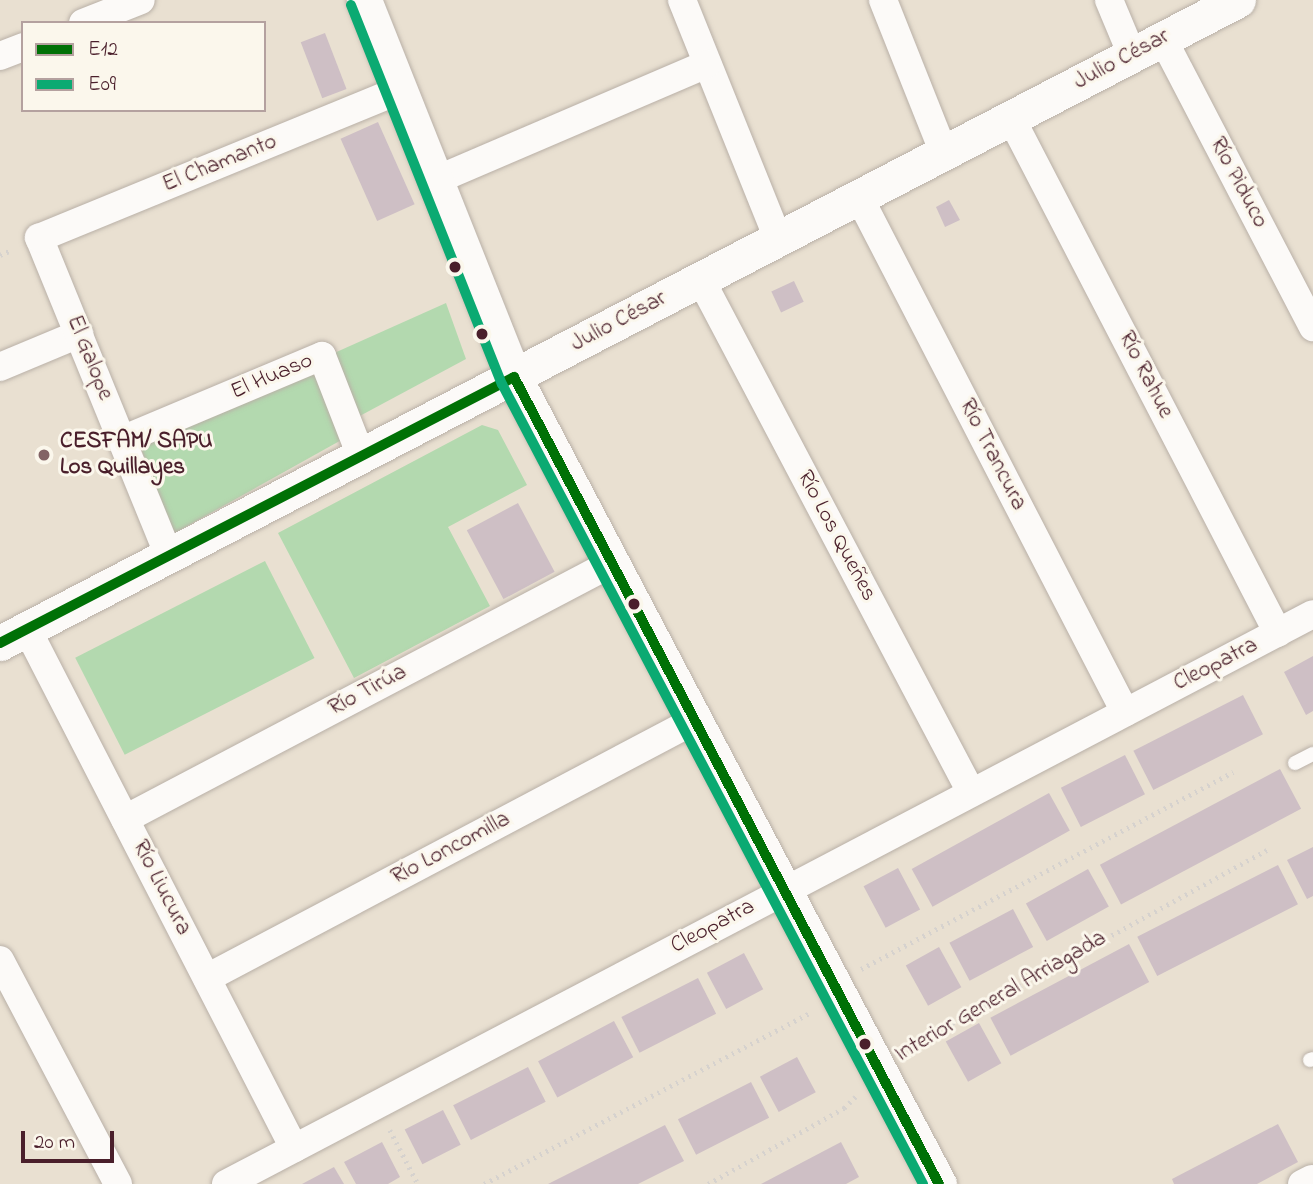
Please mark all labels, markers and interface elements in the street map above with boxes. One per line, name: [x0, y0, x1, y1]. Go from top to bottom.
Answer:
legend: [21, 21, 266, 112]
street label: Julio César: [1070, 23, 1174, 97]
text: E12: [88, 35, 118, 65]
text: E09: [88, 70, 116, 100]
street label: El Chamanto: [159, 129, 281, 199]
street label: Río Piduco: [1203, 133, 1273, 233]
unlabelled marker: [448, 260, 462, 274]
street label: Julio César: [567, 285, 671, 359]
street label: El Galope: [60, 312, 118, 404]
unlabelled marker: [475, 327, 489, 341]
street label: Río Rahue: [1111, 327, 1179, 423]
street label: El Huaso: [227, 347, 317, 407]
street label: Río Trancura: [952, 395, 1032, 515]
place label: CESFAM/ SAPU Los Quillayes: [60, 428, 213, 482]
marker: CESFAM/ SAPU Los Quillayes: [34, 445, 54, 465]
street label: Río Los Queñes: [790, 466, 882, 606]
unlabelled marker: [627, 597, 641, 611]
street label: Cleopatra: [1169, 632, 1263, 698]
street label: Río Tirúa: [324, 659, 412, 723]
street label: Río Loncomilla: [387, 806, 515, 892]
street label: Río Liucura: [125, 836, 197, 940]
street label: Cleopatra: [666, 893, 760, 961]
street label: Interior General Arriagada: [890, 925, 1112, 1069]
unlabelled marker: [858, 1037, 872, 1051]
scale bar: [24, 1118, 117, 1162]
text: 20 m: [34, 1128, 75, 1158]

